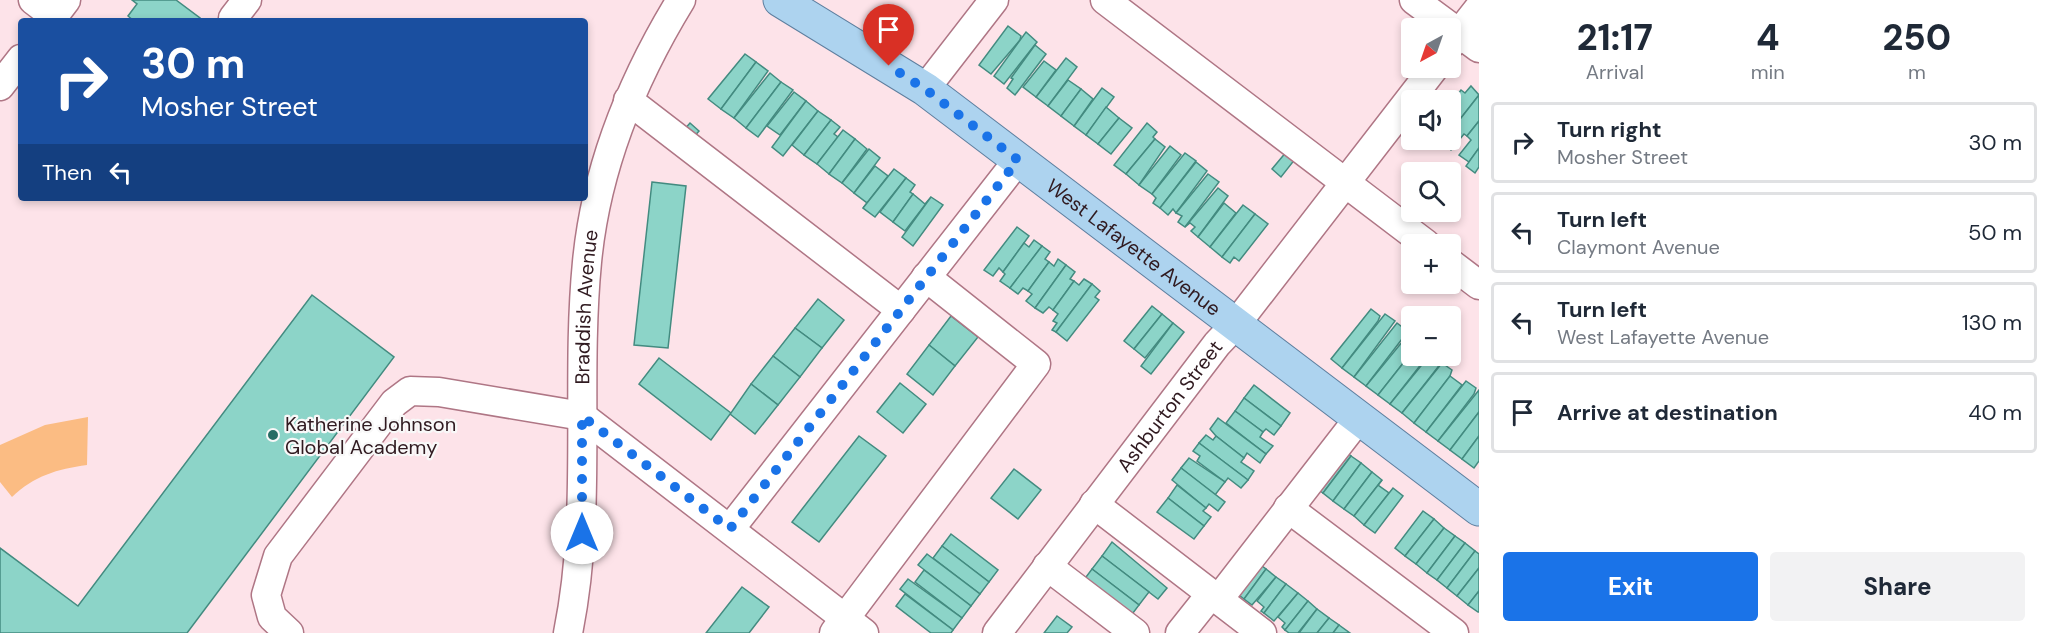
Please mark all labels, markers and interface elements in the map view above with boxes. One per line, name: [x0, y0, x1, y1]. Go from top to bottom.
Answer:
pin: [863, 4, 914, 66]
icon: arrive: [872, 13, 905, 46]
text: 21:17: [1577, 14, 1653, 61]
text: 4: [1756, 14, 1779, 61]
text: 250: [1883, 14, 1951, 61]
north arrow: [1401, 18, 1461, 78]
map controls: [1401, 18, 1461, 366]
text: 30 m: [141, 36, 245, 91]
icon: right: [42, 42, 120, 120]
text: Arrival: [1586, 59, 1644, 85]
text: min: [1751, 59, 1785, 85]
text: m: [1908, 59, 1926, 85]
text: Mosher Street: [141, 89, 318, 124]
button: sound: [1401, 90, 1461, 150]
text: Turn right: [1557, 115, 1662, 144]
icon: right: [1506, 126, 1539, 159]
text: 30 m: [1968, 128, 2022, 157]
text: Mosher Street: [1557, 144, 1688, 170]
icon: left: [104, 156, 137, 189]
text: Then: [42, 158, 92, 187]
button: search: [1401, 162, 1461, 222]
street label: West Lafayette Avenue: [1041, 173, 1226, 322]
text: Turn left: [1557, 205, 1647, 234]
icon: left: [1506, 216, 1539, 249]
text: 50 m: [1968, 218, 2022, 247]
street label: Braddish Avenue: [569, 228, 604, 384]
button: +: [1401, 234, 1461, 294]
text: Claymont Avenue: [1557, 234, 1720, 260]
text: Turn left: [1557, 295, 1647, 324]
button: −: [1401, 306, 1461, 366]
icon: left: [1506, 306, 1539, 339]
text: 130 m: [1962, 308, 2022, 337]
text: West Lafayette Avenue: [1557, 324, 1769, 350]
street label: Ashburton Street: [1111, 335, 1228, 477]
icon: arrive: [1506, 396, 1539, 429]
text: Arrive at destination: [1557, 398, 1778, 427]
text: 40 m: [1968, 398, 2022, 427]
place label: Katherine Johnson Global Academy: [285, 411, 456, 460]
marker: Katherine Johnson Global Academy: [266, 428, 280, 442]
position arrow: [550, 501, 614, 565]
button: Exit: [1503, 552, 1758, 621]
button: Share: [1770, 552, 2025, 621]

